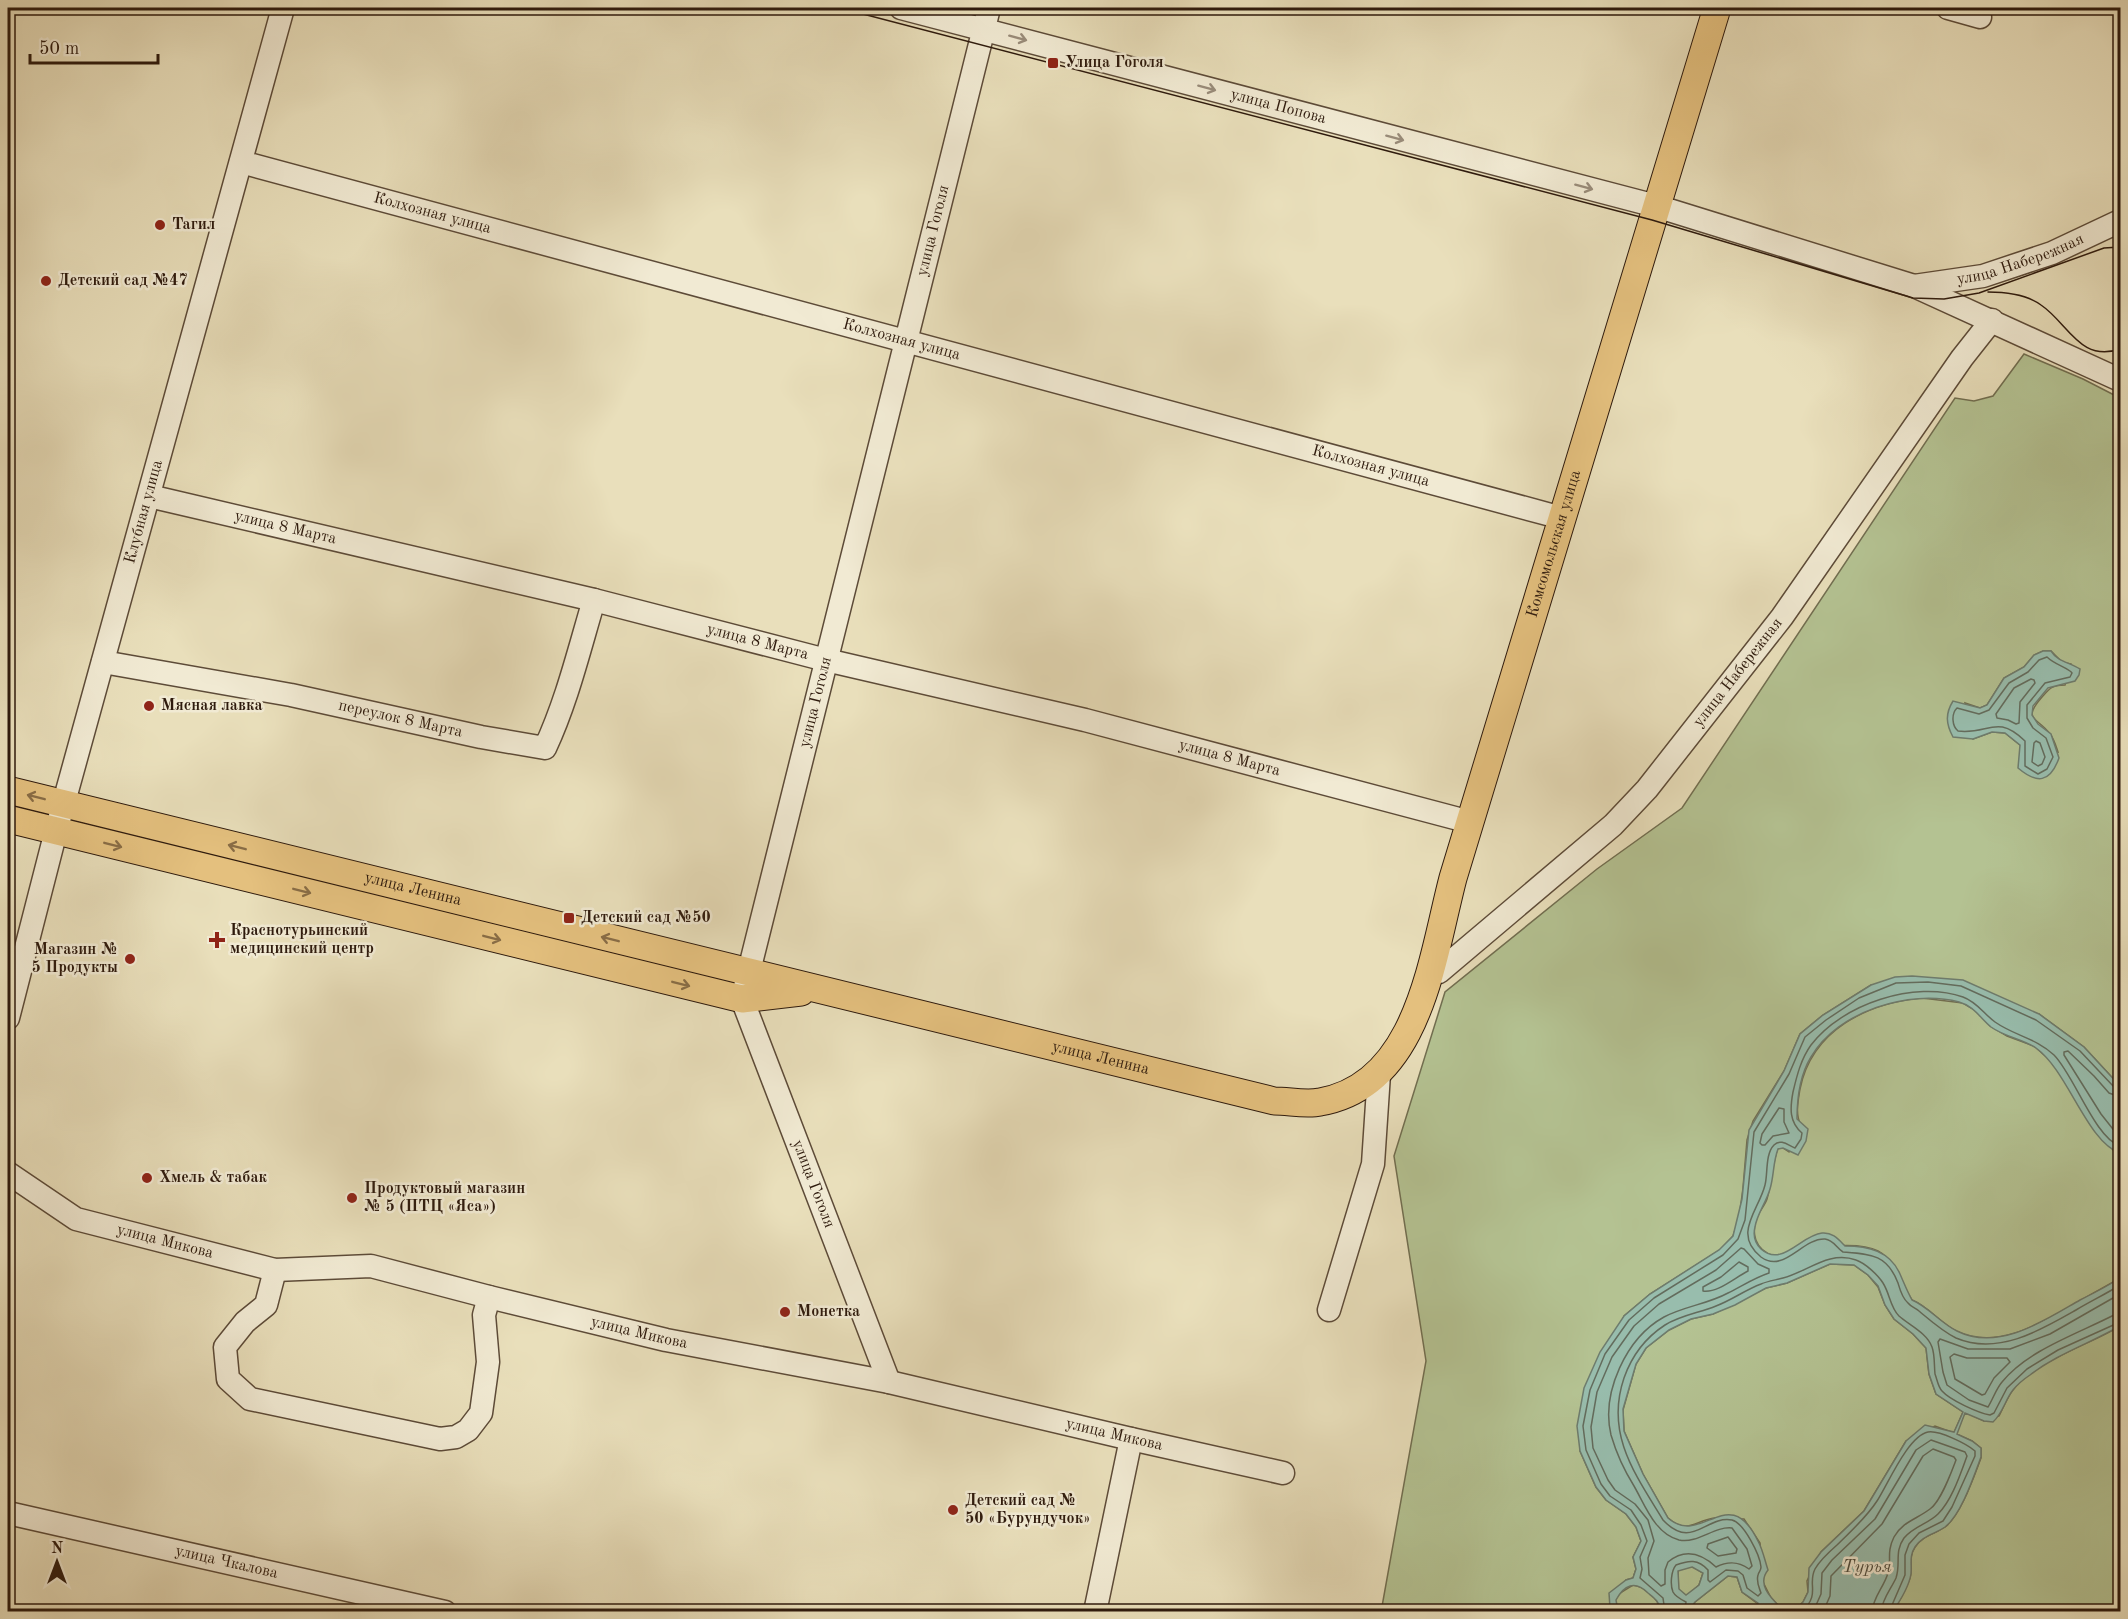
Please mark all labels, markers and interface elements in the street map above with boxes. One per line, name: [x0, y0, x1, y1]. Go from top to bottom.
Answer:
scale bar: [30, 27, 158, 65]
one-way arrow: [1008, 33, 1027, 45]
text: 50 m: [39, 40, 79, 58]
place label: Улица Гоголя: [1065, 55, 1164, 71]
marker: Улица Гоголя: [1046, 56, 1060, 70]
one-way arrow: [1197, 83, 1216, 94]
street label: улица Попова: [1229, 87, 1328, 127]
one-way arrow: [1385, 132, 1404, 144]
one-way arrow: [1574, 182, 1593, 193]
street label: улица Гоголя: [914, 184, 953, 278]
street label: Колхозная улица: [372, 190, 493, 237]
place label: Тагил: [172, 217, 215, 233]
marker: Тагил: [153, 218, 167, 232]
street label: улица Набережная: [1956, 231, 2086, 288]
place label: Детский сад №47: [58, 273, 188, 289]
marker: Детский сад №47: [39, 274, 53, 288]
street label: Колхозная улица: [841, 317, 962, 363]
street label: Колхозная улица: [1310, 443, 1431, 490]
street label: Клубная улица: [122, 458, 166, 565]
street label: Комсомольская улица: [1524, 468, 1584, 620]
street label: улица 8 Марта: [233, 508, 338, 548]
street label: улица Набережная: [1691, 615, 1786, 730]
street label: улица 8 Марта: [705, 622, 810, 663]
street label: улица Гоголя: [797, 655, 835, 749]
place label: Мясная лавка: [161, 698, 263, 714]
street label: переулок 8 Марта: [337, 698, 464, 741]
marker: Мясная лавка: [142, 699, 156, 713]
street label: улица 8 Марта: [1177, 737, 1282, 779]
one-way arrow: [26, 790, 45, 802]
one-way arrow: [103, 839, 122, 851]
one-way arrow: [228, 840, 247, 852]
street label: улица Ленина: [363, 870, 463, 909]
one-way arrow: [293, 886, 312, 898]
place label: Детский сад №50: [581, 910, 711, 926]
marker: Детский сад №50: [562, 911, 576, 925]
place label: Краснотурьинский медицинский центр: [230, 923, 374, 957]
marker: Краснотурьинский медицинский центр: [208, 931, 226, 949]
one-way arrow: [482, 932, 501, 944]
one-way arrow: [601, 932, 620, 944]
place label: Магазин № 5 Продукты: [31, 942, 118, 976]
marker: Магазин № 5 Продукты: [123, 952, 137, 966]
one-way arrow: [671, 978, 690, 990]
street label: улица Ленина: [1050, 1039, 1151, 1078]
street label: улица Гоголя: [789, 1138, 837, 1230]
place label: Хмель & табак: [159, 1170, 268, 1186]
marker: Хмель & табак: [140, 1171, 154, 1185]
place label: Продуктовый магазин № 5 (ПТЦ «Яса»): [364, 1181, 525, 1215]
marker: Продуктовый магазин № 5 (ПТЦ «Яса»): [345, 1191, 359, 1205]
street label: улица Микова: [115, 1222, 215, 1262]
place label: Монетка: [797, 1304, 860, 1320]
marker: Монетка: [778, 1305, 792, 1319]
street label: улица Микова: [589, 1314, 689, 1352]
street label: улица Микова: [1064, 1416, 1164, 1454]
place label: Детский сад № 50 «Бурундучок»: [965, 1493, 1091, 1527]
marker: Детский сад № 50 «Бурундучок»: [946, 1503, 960, 1517]
north arrow: [27, 1532, 87, 1592]
text: N: [51, 1541, 64, 1557]
street label: улица Чкалова: [174, 1543, 279, 1582]
water label: Турья: [1842, 1558, 1892, 1576]

